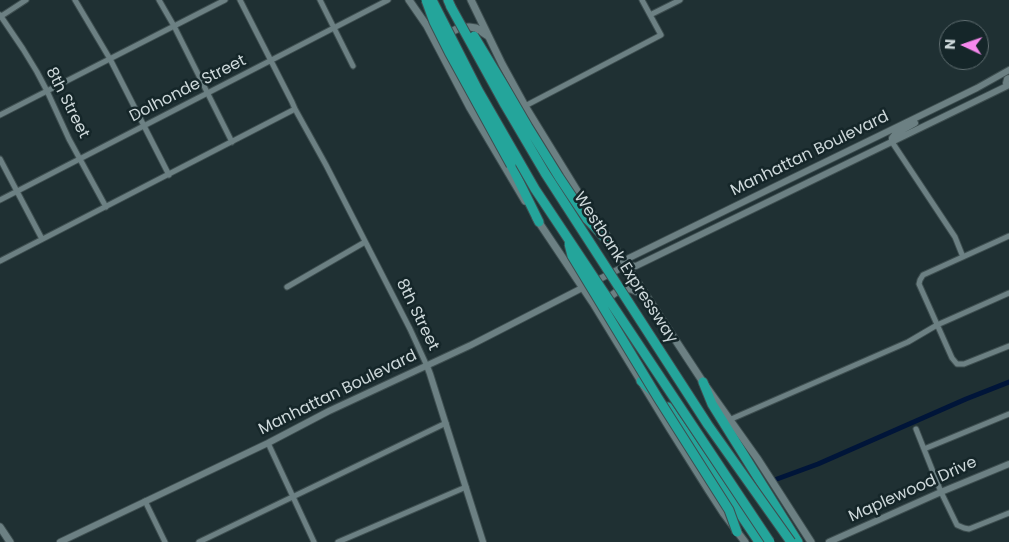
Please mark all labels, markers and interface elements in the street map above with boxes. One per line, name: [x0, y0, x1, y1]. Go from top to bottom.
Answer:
north arrow: [939, 20, 989, 70]
text: N: [940, 38, 960, 50]
street label: Dolhonde Street: [127, 51, 249, 127]
street label: 8th Street: [41, 64, 93, 142]
street label: Manhattan Boulevard: [728, 107, 892, 201]
street label: Westbank Expressway: [569, 189, 681, 347]
street label: 8th Street: [391, 276, 443, 354]
street label: Manhattan Boulevard: [256, 346, 420, 440]
street label: Maplewood Drive: [846, 453, 980, 527]

